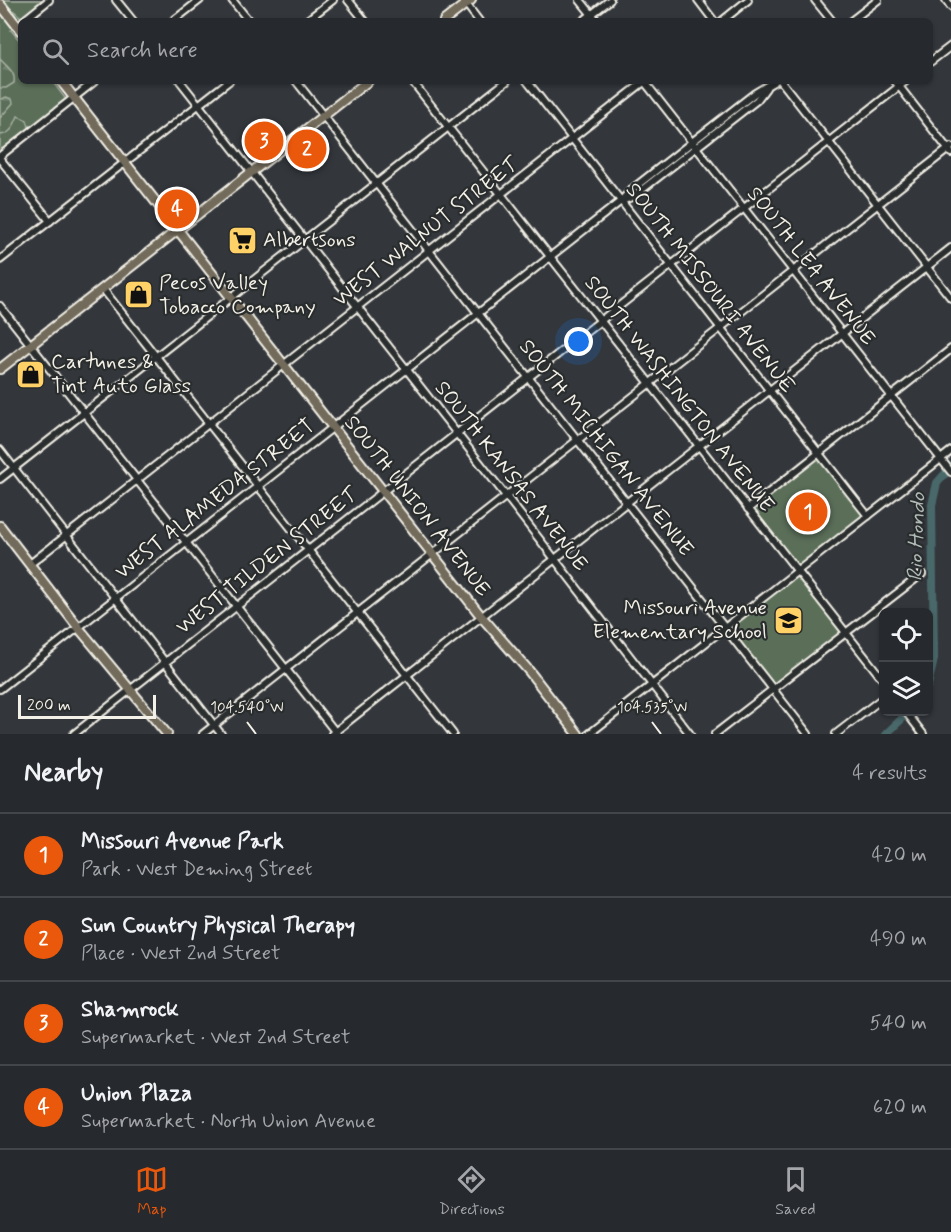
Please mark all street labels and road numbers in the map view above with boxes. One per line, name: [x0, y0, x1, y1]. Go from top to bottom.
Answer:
street label: WEST WALNUT STREET: [327, 150, 525, 313]
street label: SOUTH MISSOURI AVENUE: [619, 177, 801, 399]
street label: SOUTH LEA AVENUE: [740, 181, 882, 351]
street label: SOUTH WASHINGTON AVENUE: [578, 270, 780, 518]
street label: SOUTH MICHIGAN AVENUE: [512, 334, 700, 562]
street label: SOUTH KANSAS AVENUE: [428, 375, 594, 577]
street label: SOUTH UNION AVENUE: [337, 410, 497, 602]
street label: WEST ALAMEDA STREET: [109, 412, 321, 586]
street label: WEST TILDEN STREET: [170, 481, 364, 641]

